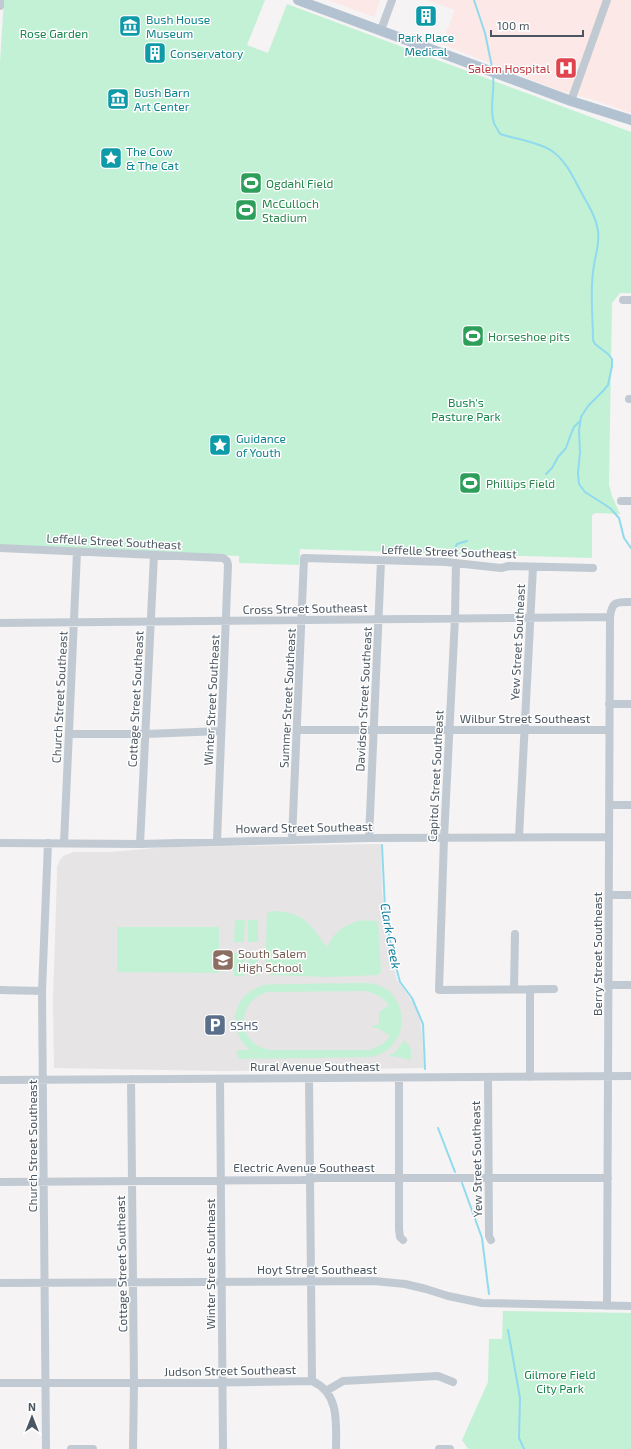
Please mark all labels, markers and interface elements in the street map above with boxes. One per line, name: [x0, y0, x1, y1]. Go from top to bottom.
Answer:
building icon: Park Place Medical: [413, 3, 439, 29]
place label: Bush House Museum: [146, 12, 210, 40]
scale bar: [491, 12, 583, 38]
museum icon: Bush House Museum: [117, 13, 143, 39]
text: 100 m: [497, 18, 529, 32]
park label: Rose Garden: [20, 26, 88, 40]
place label: Park Place Medical: [398, 30, 454, 58]
building icon: Conservatory: [142, 40, 168, 66]
place label: Conservatory: [170, 46, 244, 60]
hospital icon: Salem Hospital: [553, 55, 579, 81]
place label: Salem Hospital: [468, 61, 550, 75]
place label: Bush Barn Art Center: [134, 85, 190, 113]
museum icon: Bush Barn Art Center: [105, 86, 131, 112]
place label: The Cow & The Cat: [126, 144, 179, 172]
place icon: The Cow & The Cat: [98, 145, 124, 171]
sports icon: Ogdahl Field: [238, 170, 264, 196]
place label: Ogdahl Field: [266, 176, 333, 190]
place label: McCulloch Stadium: [262, 196, 319, 224]
sports icon: McCulloch Stadium: [233, 197, 259, 223]
sports icon: Horseshoe pits: [460, 323, 486, 349]
place label: Horseshoe pits: [488, 329, 570, 343]
park label: Bush's Pasture Park: [431, 395, 501, 423]
place label: Guidance of Youth: [236, 431, 286, 459]
place icon: Guidance of Youth: [207, 432, 233, 458]
sports icon: Phillips Field: [457, 470, 483, 496]
place label: Phillips Field: [486, 476, 555, 490]
street label: Leffelle Street Southeast: [46, 530, 182, 552]
street label: Leffelle Street Southeast: [381, 542, 517, 560]
street label: Yew Street Southeast: [507, 583, 527, 701]
street label: Cross Street Southeast: [242, 600, 368, 616]
street label: Davidson Street Southeast: [352, 626, 374, 772]
street label: Summer Street Southeast: [276, 627, 298, 768]
street label: Church Street Southeast: [49, 630, 69, 764]
street label: Cottage Street Southeast: [124, 630, 146, 768]
street label: Winter Street Southeast: [201, 634, 221, 766]
street label: Capitol Street Southeast: [425, 709, 445, 842]
street label: Wilbur Street Southeast: [460, 711, 591, 725]
street label: Howard Street Southeast: [235, 819, 373, 835]
street label: Berry Street Southeast: [590, 892, 604, 1016]
water label: Clark Creek: [377, 902, 405, 970]
place label: South Salem High School: [238, 946, 306, 974]
school or university icon: South Salem High School: [210, 947, 236, 973]
parking icon: SSHS: [202, 1012, 228, 1038]
place label: SSHS: [230, 1018, 258, 1032]
street label: Rural Avenue Southeast: [250, 1059, 380, 1073]
street label: Church Street Southeast: [25, 1079, 39, 1212]
street label: Yew Street Southeast: [468, 1100, 484, 1217]
street label: Electric Avenue Southeast: [233, 1160, 375, 1174]
street label: Cottage Street Southeast: [113, 1195, 129, 1333]
street label: Winter Street Southeast: [203, 1198, 217, 1330]
street label: Hoyt Street Southeast: [257, 1262, 377, 1276]
street label: Judson Street Southeast: [164, 1362, 297, 1378]
park label: Gilmore Field City Park: [524, 1367, 596, 1395]
north arrow: [12, 1397, 52, 1437]
text: N: [28, 1400, 36, 1413]

